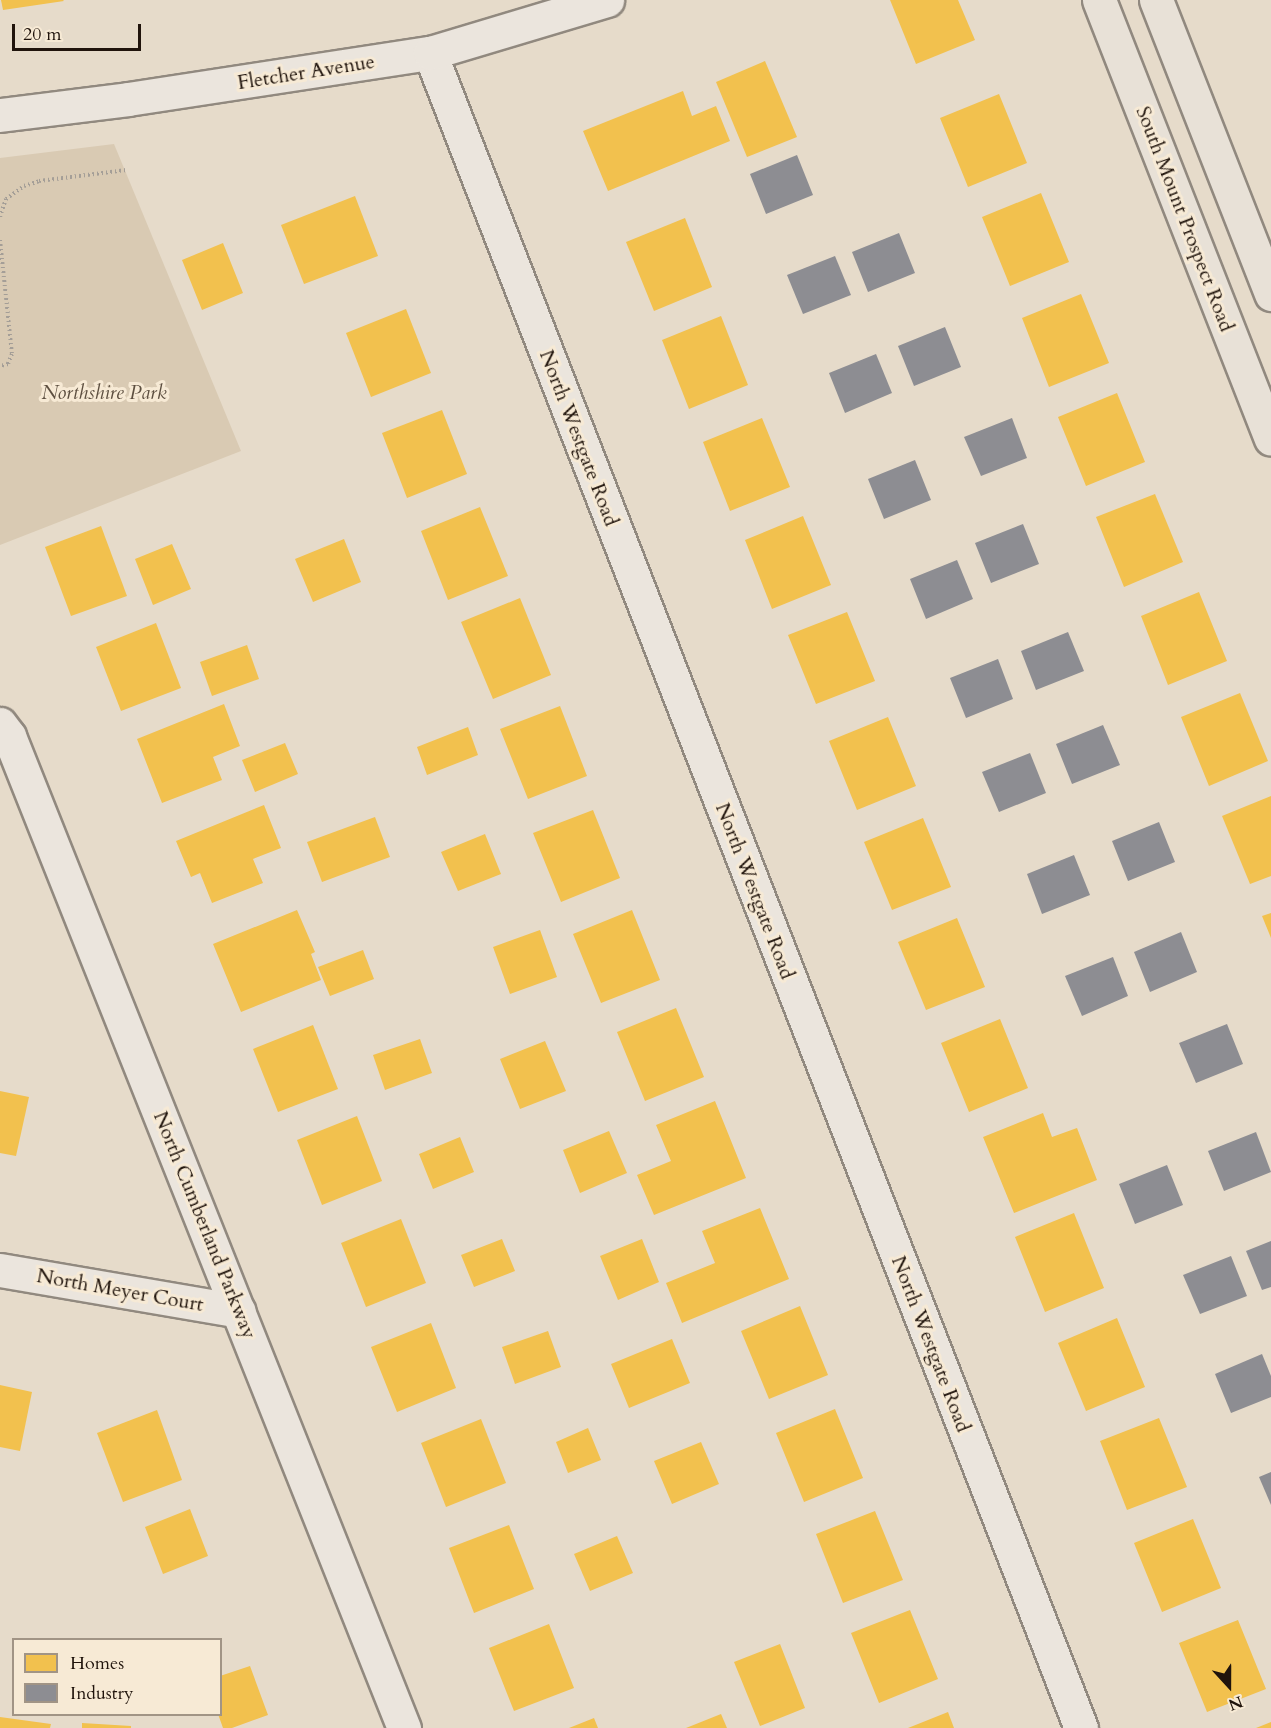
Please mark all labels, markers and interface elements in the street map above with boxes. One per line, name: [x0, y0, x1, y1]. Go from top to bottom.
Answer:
scale bar: [15, 12, 144, 50]
text: 20 m: [23, 22, 62, 47]
street label: Fletcher Avenue: [236, 49, 376, 95]
street label: South Mount Prospect Road: [1131, 103, 1239, 335]
street label: North Westgate Road: [534, 347, 624, 529]
park label: Northshire Park: [41, 380, 167, 404]
street label: North Westgate Road: [710, 800, 800, 982]
street label: North Cumberland Parkway: [148, 1108, 262, 1342]
street label: North Westgate Road: [886, 1253, 976, 1435]
street label: North Meyer Court: [35, 1264, 205, 1316]
legend: [12, 1638, 222, 1716]
text: Homes: [70, 1651, 124, 1676]
north arrow: [1199, 1656, 1259, 1716]
text: Industry: [70, 1681, 134, 1706]
text: N: [1225, 1690, 1246, 1716]

